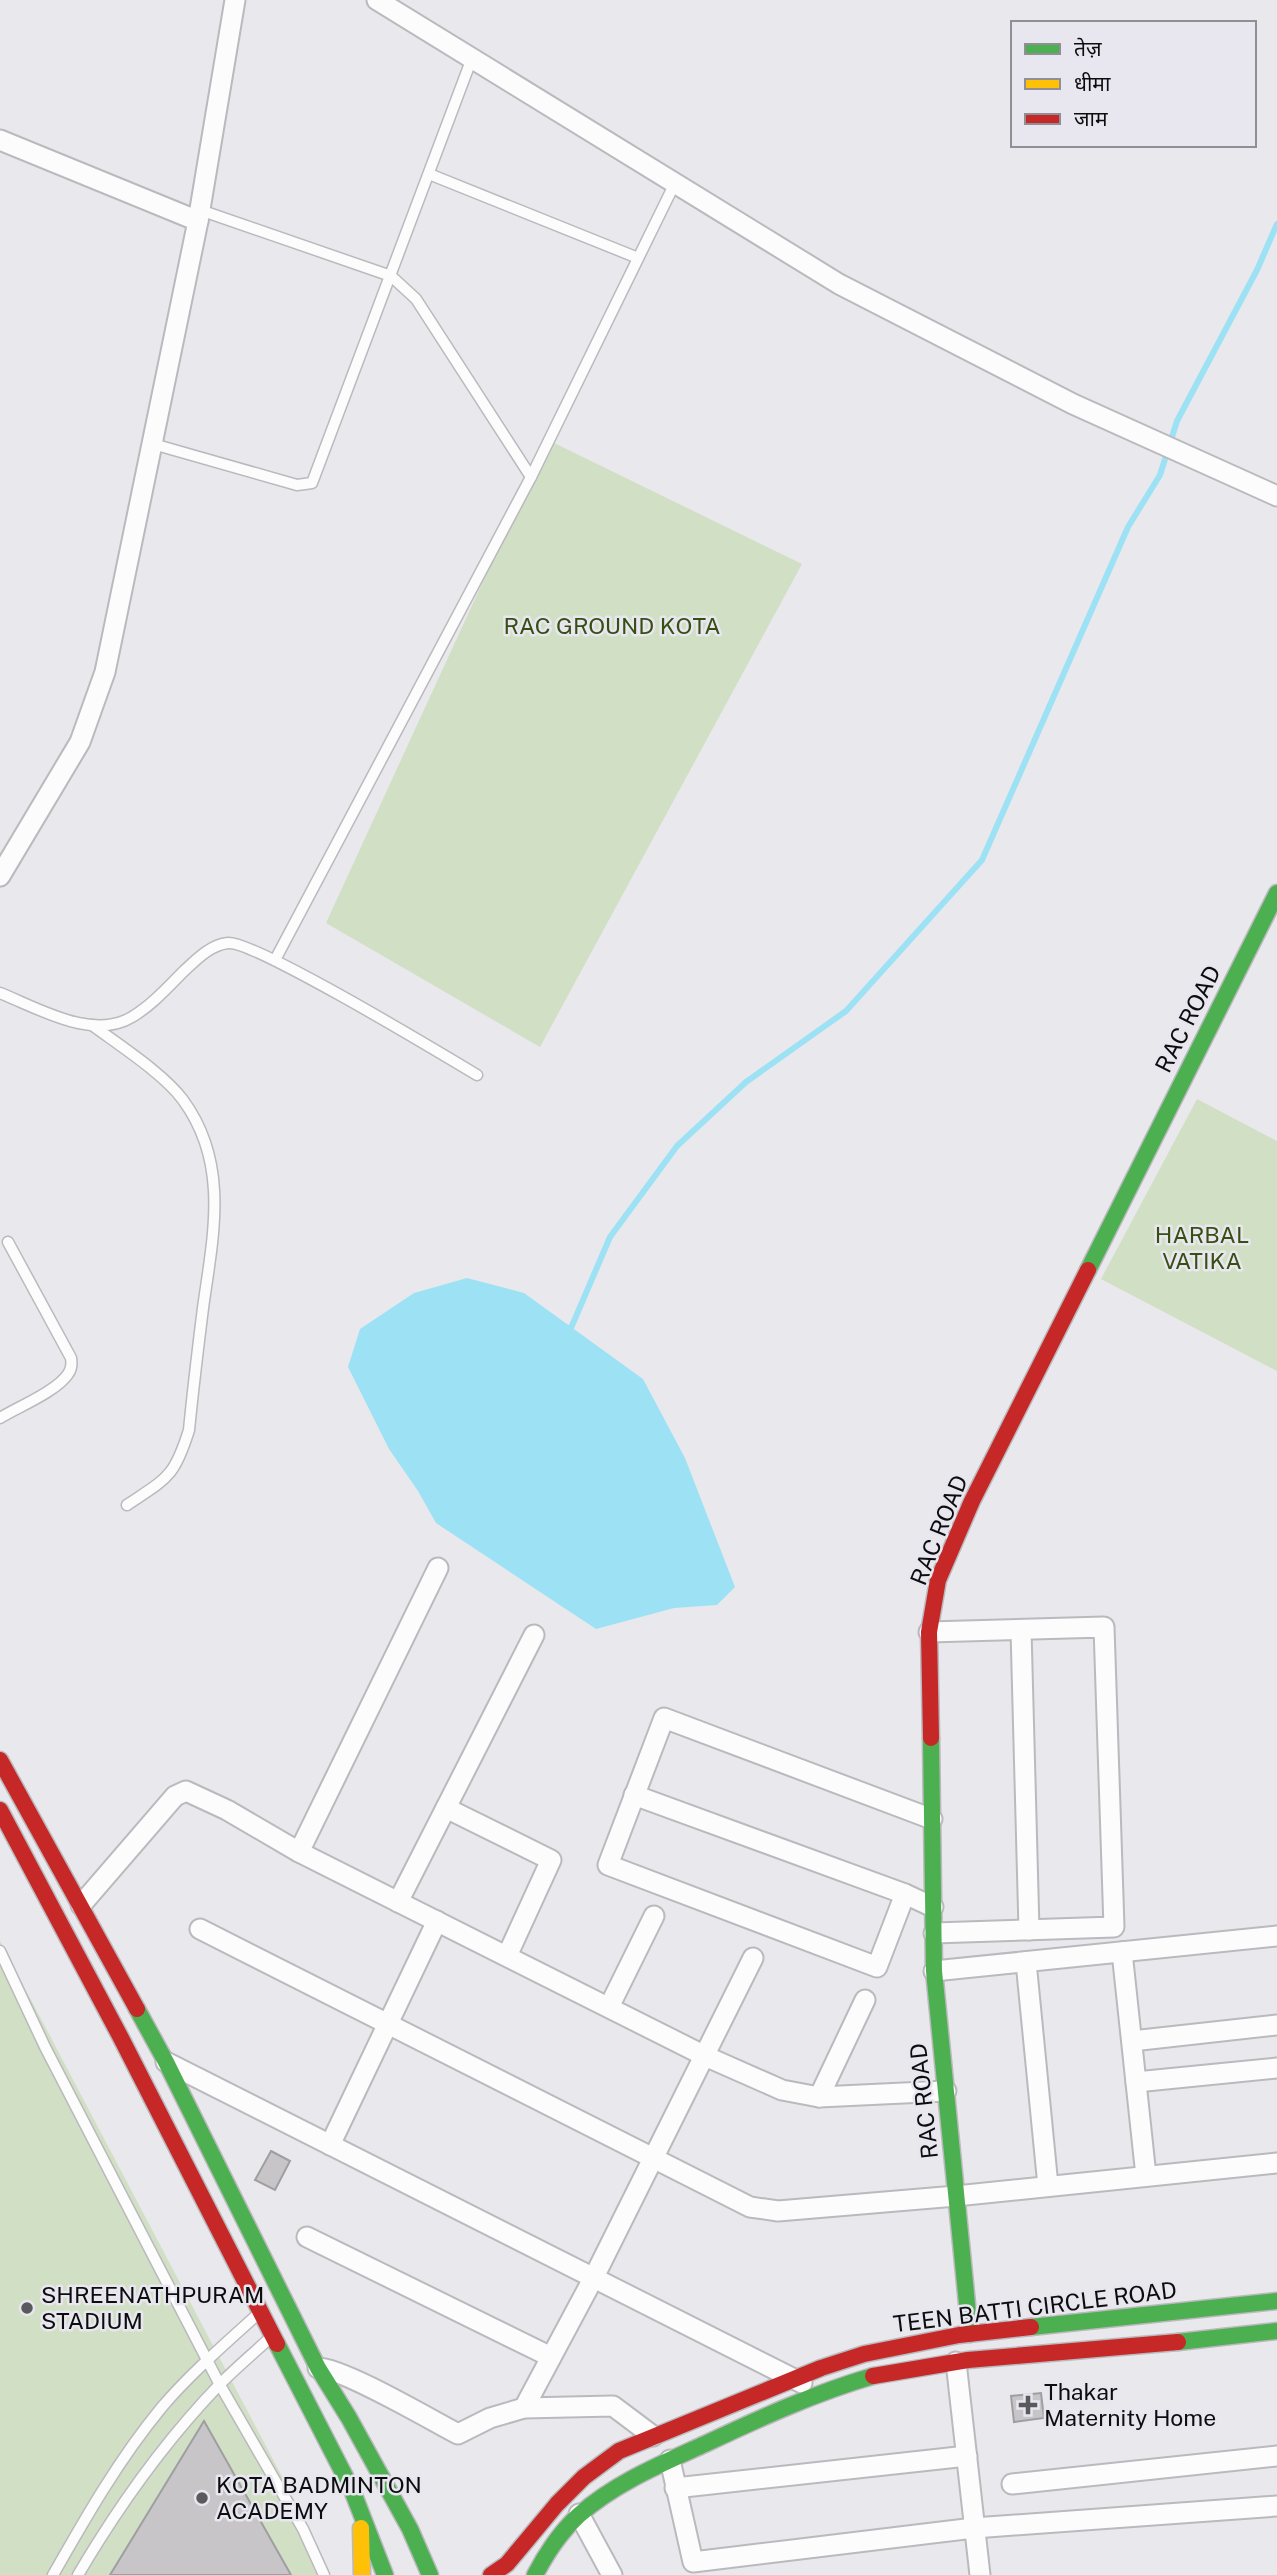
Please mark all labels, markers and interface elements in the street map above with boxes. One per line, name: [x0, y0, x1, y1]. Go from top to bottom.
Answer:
legend: [1011, 21, 1256, 147]
text: तेज़: [1074, 36, 1102, 61]
text: धीमा: [1074, 71, 1111, 96]
text: जाम: [1074, 106, 1108, 131]
park label: RAC GROUND KOTA: [503, 612, 721, 639]
street label: RAC ROAD: [1149, 961, 1226, 1077]
park label: HARBAL VATIKA: [1155, 1221, 1249, 1274]
street label: RAC ROAD: [904, 1471, 973, 1589]
street label: RAC ROAD: [904, 2042, 943, 2160]
street label: TEEN BATTI CIRCLE ROAD: [892, 2276, 1178, 2337]
place label: SHREENATHPURAM STADIUM: [41, 2281, 264, 2334]
marker: SHREENATHPURAM STADIUM: [19, 2300, 35, 2316]
place label: Thakar Maternity Home: [1044, 2378, 1216, 2431]
marker: Thakar Maternity Home: [1018, 2395, 1038, 2415]
place label: KOTA BADMINTON ACADEMY: [216, 2471, 422, 2524]
marker: KOTA BADMINTON ACADEMY: [194, 2490, 210, 2506]

